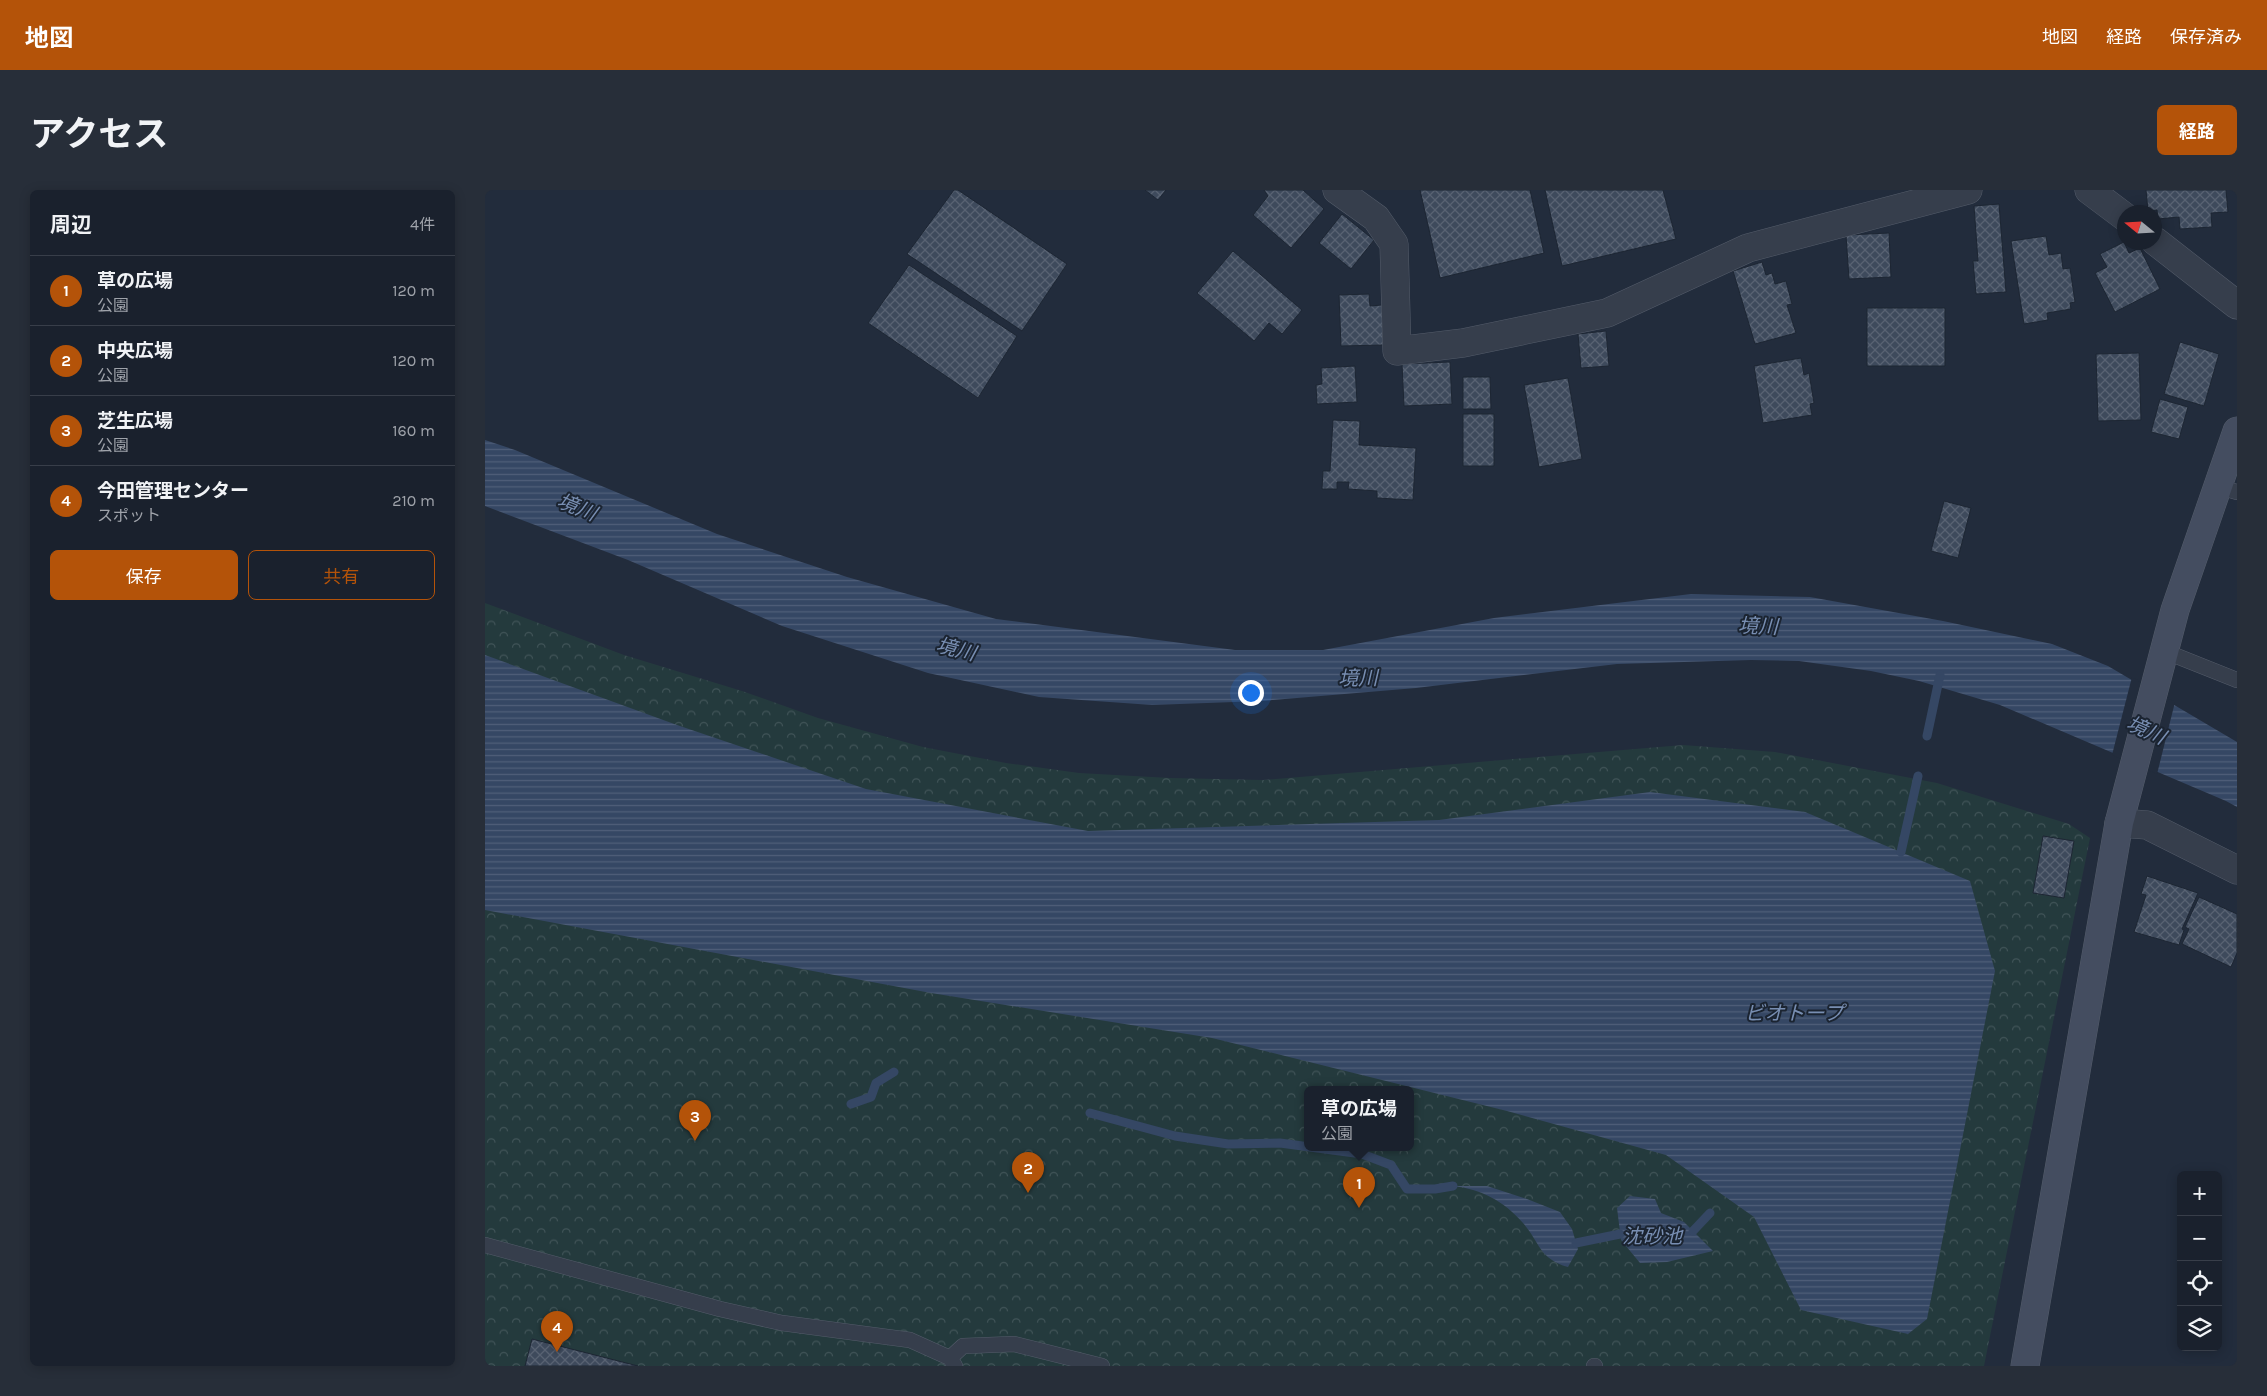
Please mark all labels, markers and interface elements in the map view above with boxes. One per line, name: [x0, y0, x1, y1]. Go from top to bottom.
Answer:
text: 地図: [25, 24, 73, 52]
text: 地図: [2042, 26, 2078, 48]
text: 経路: [2106, 26, 2142, 48]
text: 保存済み: [2170, 26, 2242, 48]
button: 経路: [2157, 105, 2237, 155]
text: アクセス: [30, 114, 168, 155]
north arrow: [2117, 205, 2162, 250]
text: 周辺: [50, 213, 92, 237]
text: 4件: [410, 215, 435, 234]
text: 草の広場: [97, 270, 173, 292]
text: 1: [63, 281, 69, 300]
text: 120 m: [392, 281, 435, 300]
text: 公園: [97, 296, 129, 315]
text: 中央広場: [97, 340, 173, 362]
text: 2: [61, 351, 71, 370]
text: 120 m: [392, 351, 435, 370]
text: 公園: [97, 366, 129, 385]
text: 芝生広場: [97, 410, 173, 432]
text: 3: [61, 421, 71, 440]
text: 160 m: [392, 421, 435, 440]
text: 公園: [97, 436, 129, 455]
text: 今田管理センター: [97, 480, 249, 502]
water label: 境川: [554, 489, 602, 526]
text: 4: [61, 491, 71, 510]
text: 210 m: [392, 491, 435, 510]
text: スポット: [97, 506, 161, 525]
button: 保存: [50, 550, 238, 600]
button: 共有: [248, 550, 435, 600]
water label: 境川: [1738, 614, 1780, 639]
water label: 境川: [934, 633, 980, 666]
water label: 境川: [1338, 667, 1380, 690]
your location: [1238, 680, 1264, 706]
water label: 境川: [2123, 712, 2171, 750]
water label: ビオトープ: [1745, 1002, 1847, 1025]
popup: [1304, 1086, 1414, 1151]
text: 草の広場: [1321, 1098, 1397, 1120]
pin: 3: [679, 1100, 711, 1141]
text: 公園: [1321, 1124, 1353, 1143]
pin: 2: [1012, 1152, 1044, 1193]
pin: 1: [1343, 1167, 1375, 1208]
map controls: [2177, 1171, 2222, 1351]
button: +: [2177, 1171, 2222, 1216]
button: −: [2177, 1216, 2222, 1261]
water label: 沈砂池: [1622, 1225, 1684, 1248]
button: locate: [2177, 1261, 2222, 1306]
button: layers: [2177, 1306, 2222, 1351]
pin: 4: [541, 1311, 573, 1352]

